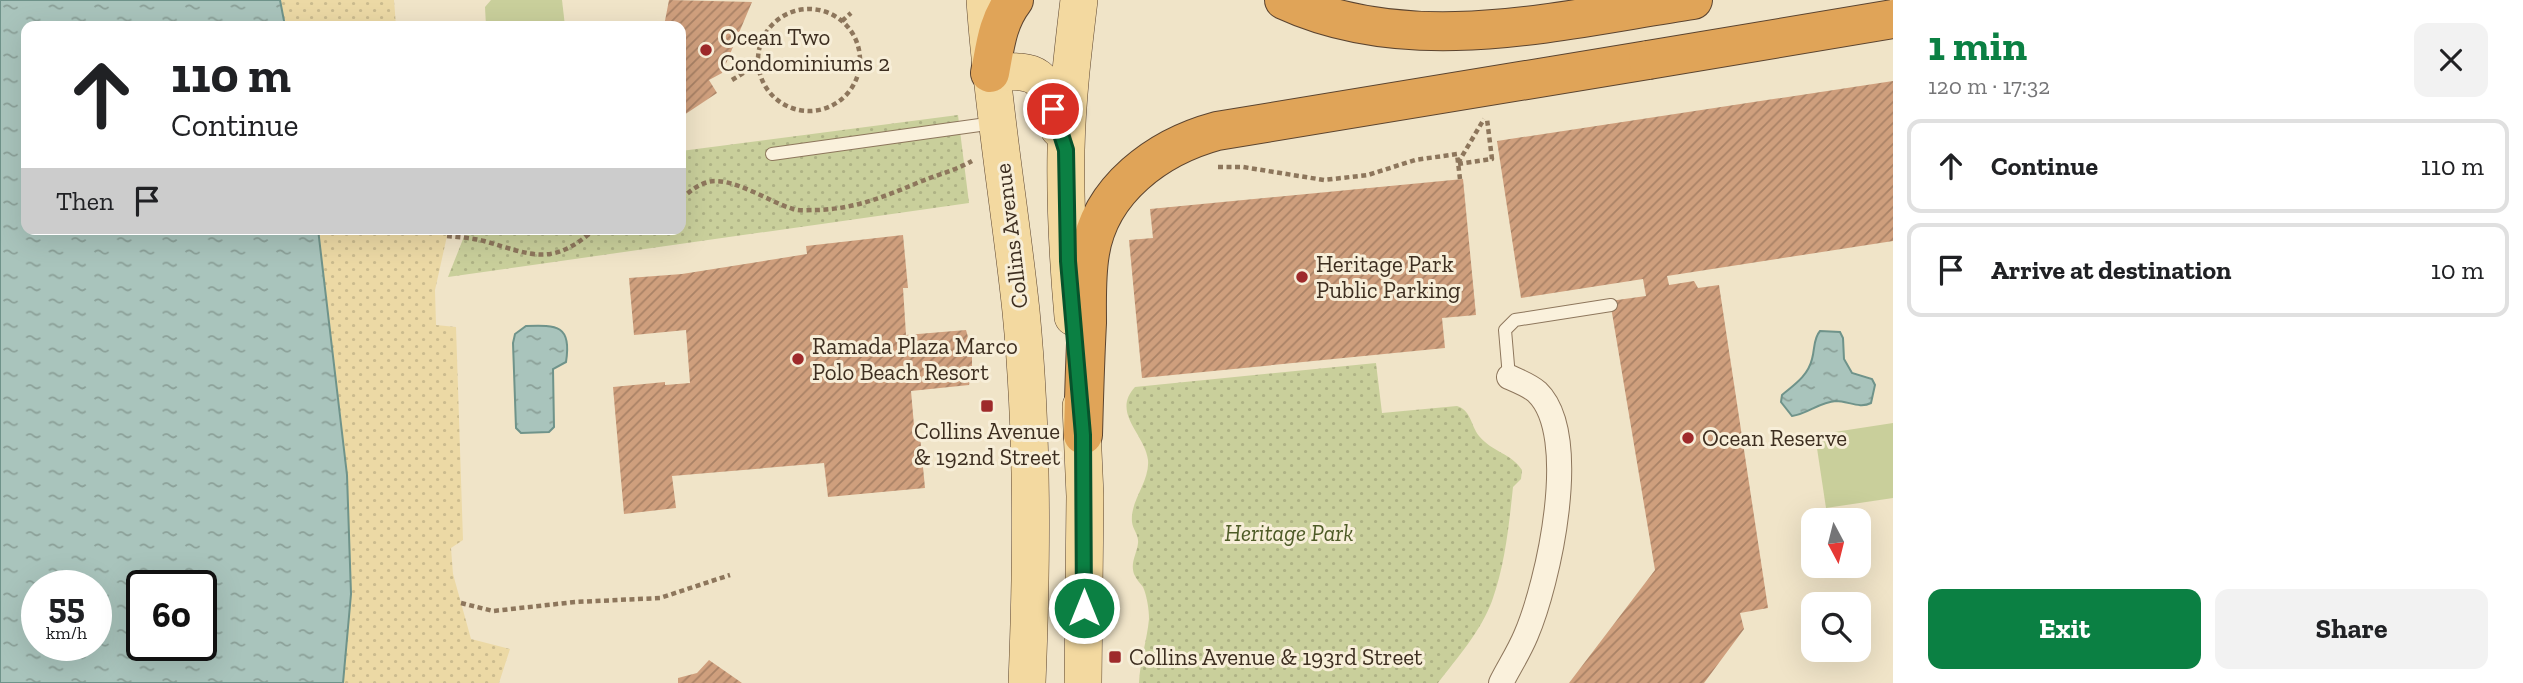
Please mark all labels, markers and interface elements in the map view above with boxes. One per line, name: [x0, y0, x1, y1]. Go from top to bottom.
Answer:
text: 1 min: [1928, 20, 2027, 71]
place label: Ocean Two Condominiums 2: [720, 23, 890, 77]
button: close: [2414, 23, 2488, 97]
marker: Ocean Two Condominiums 2: [698, 42, 714, 58]
text: 110 m: [171, 46, 291, 105]
icon: ahead: [56, 49, 147, 140]
text: 120 m · 17:32: [1928, 72, 2050, 100]
pin: [1023, 79, 1083, 139]
icon: arrive: [1034, 90, 1072, 128]
text: Continue: [171, 106, 299, 144]
icon: ahead: [1932, 147, 1970, 185]
text: Continue: [1991, 150, 2098, 182]
text: 110 m: [2421, 150, 2484, 182]
street label: Collins Avenue: [988, 162, 1034, 310]
icon: arrive: [128, 182, 166, 220]
text: Then: [56, 185, 114, 217]
place label: Heritage Park Public Parking: [1316, 250, 1461, 304]
icon: arrive: [1932, 251, 1970, 289]
text: Arrive at destination: [1991, 254, 2231, 286]
text: 10 m: [2431, 254, 2484, 286]
marker: Heritage Park Public Parking: [1294, 269, 1310, 285]
place label: Ramada Plaza Marco Polo Beach Resort: [812, 332, 1018, 386]
marker: Ramada Plaza Marco Polo Beach Resort: [790, 351, 806, 367]
marker: Collins Avenue & 192nd Street: [979, 398, 995, 414]
place label: Collins Avenue & 192nd Street: [914, 417, 1061, 471]
place label: Ocean Reserve: [1702, 424, 1847, 452]
marker: Ocean Reserve: [1680, 430, 1696, 446]
north arrow: [1801, 508, 1871, 578]
map controls: [1801, 508, 1871, 662]
park label: Heritage Park: [1225, 519, 1353, 547]
speed limit sign: 60: [126, 570, 217, 661]
position arrow: [1047, 571, 1121, 645]
text: 55: [48, 585, 85, 627]
button: Exit: [1928, 589, 2201, 669]
button: Share: [2215, 589, 2488, 669]
button: search: [1801, 592, 1871, 662]
text: km/h: [46, 622, 87, 644]
place label: Collins Avenue & 193rd Street: [1129, 643, 1423, 671]
marker: Collins Avenue & 193rd Street: [1107, 649, 1123, 665]

